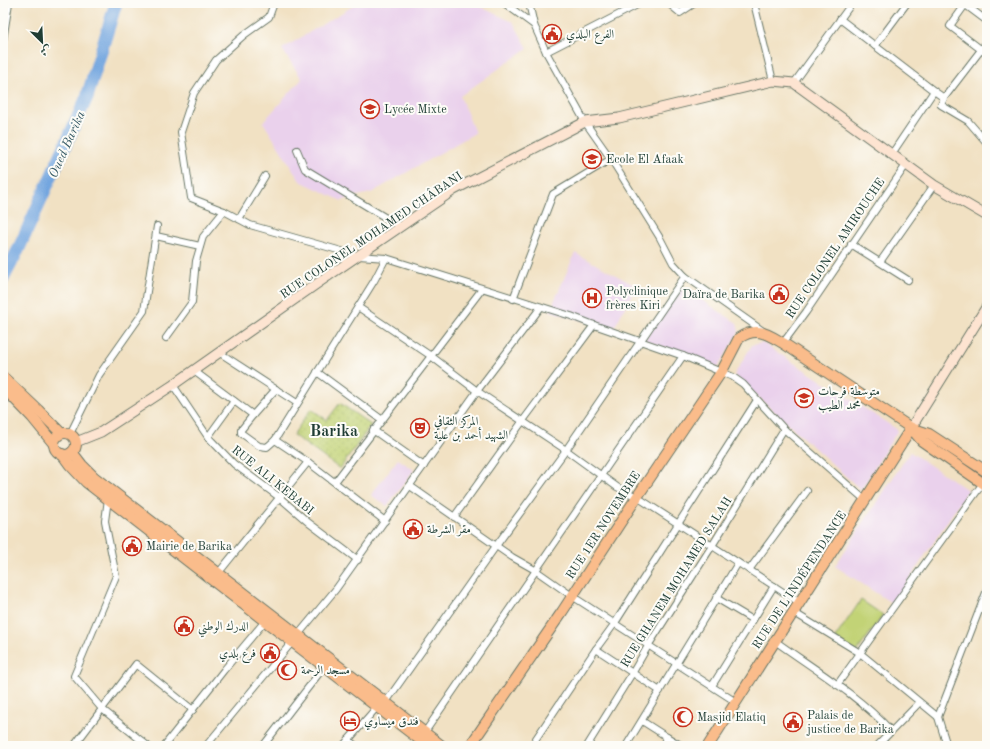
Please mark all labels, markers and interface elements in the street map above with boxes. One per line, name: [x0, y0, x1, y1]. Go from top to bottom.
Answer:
north arrow: [22, 22, 62, 62]
public building icon: الفرع البلدي: [541, 23, 563, 45]
place label: الفرع البلدي: [566, 29, 614, 45]
text: ش: [38, 43, 53, 57]
school or university icon: Lycée Mixte: [359, 98, 381, 120]
place label: Lycée Mixte: [384, 104, 447, 116]
water label: Oued Barika: [47, 109, 88, 180]
school or university icon: Ecole El Afaak: [581, 148, 603, 170]
place label: Ecole El Afaak: [606, 154, 684, 166]
street label: RUE COLONEL MOHAMED CHÂBANI: [277, 168, 465, 301]
street label: RUE COLONEL AMIROUCHE: [784, 176, 887, 321]
public building icon: Daïra de Barika: [768, 283, 790, 305]
place label: Polyclinique frères Kiri: [606, 286, 668, 312]
hospital icon: Polyclinique frères Kiri: [581, 287, 603, 309]
place label: Daïra de Barika: [682, 289, 765, 301]
place label: متوسطة فرحات محمد الطيب: [818, 386, 880, 413]
school or university icon: متوسطة فرحات محمد الطيب: [793, 387, 815, 409]
place label: المركز الثقافي الشهيد أحمد بن علية: [434, 414, 509, 443]
theatre icon: المركز الثقافي الشهيد أحمد بن علية: [409, 417, 431, 439]
district label: Barika: [310, 424, 358, 440]
street label: RUE ALI KEBABI: [229, 444, 316, 518]
street label: RUE 1ER NOVEMBRE: [565, 470, 643, 582]
street label: RUE GHANEM MOHAMED SALAH: [619, 495, 735, 670]
street label: RUE DE L'INDÉPENDANCE: [748, 508, 849, 652]
public building icon: مقر الشرطة: [402, 518, 424, 540]
place label: مقر الشرطة: [427, 524, 471, 537]
public building icon: Mairie de Barika: [121, 535, 143, 557]
place label: Mairie de Barika: [146, 541, 232, 553]
public building icon: الدرك الوطني: [173, 615, 195, 637]
place label: الدرك الوطني: [198, 620, 249, 638]
public building icon: فرع بلدي: [259, 642, 281, 664]
place label: فرع بلدي: [219, 648, 256, 664]
mosque icon: مسجد الرحمة: [276, 659, 298, 681]
place label: مسجد الرحمة: [301, 665, 350, 677]
mosque icon: Masjid Elatiq: [672, 706, 694, 728]
hotel icon: فندق ميساوي: [339, 710, 361, 732]
place label: Palais de justice de Barika: [806, 710, 894, 736]
public building icon: Palais de justice de Barika: [782, 711, 804, 733]
place label: Masjid Elatiq: [697, 712, 766, 724]
place label: فندق ميساوي: [364, 716, 419, 731]

